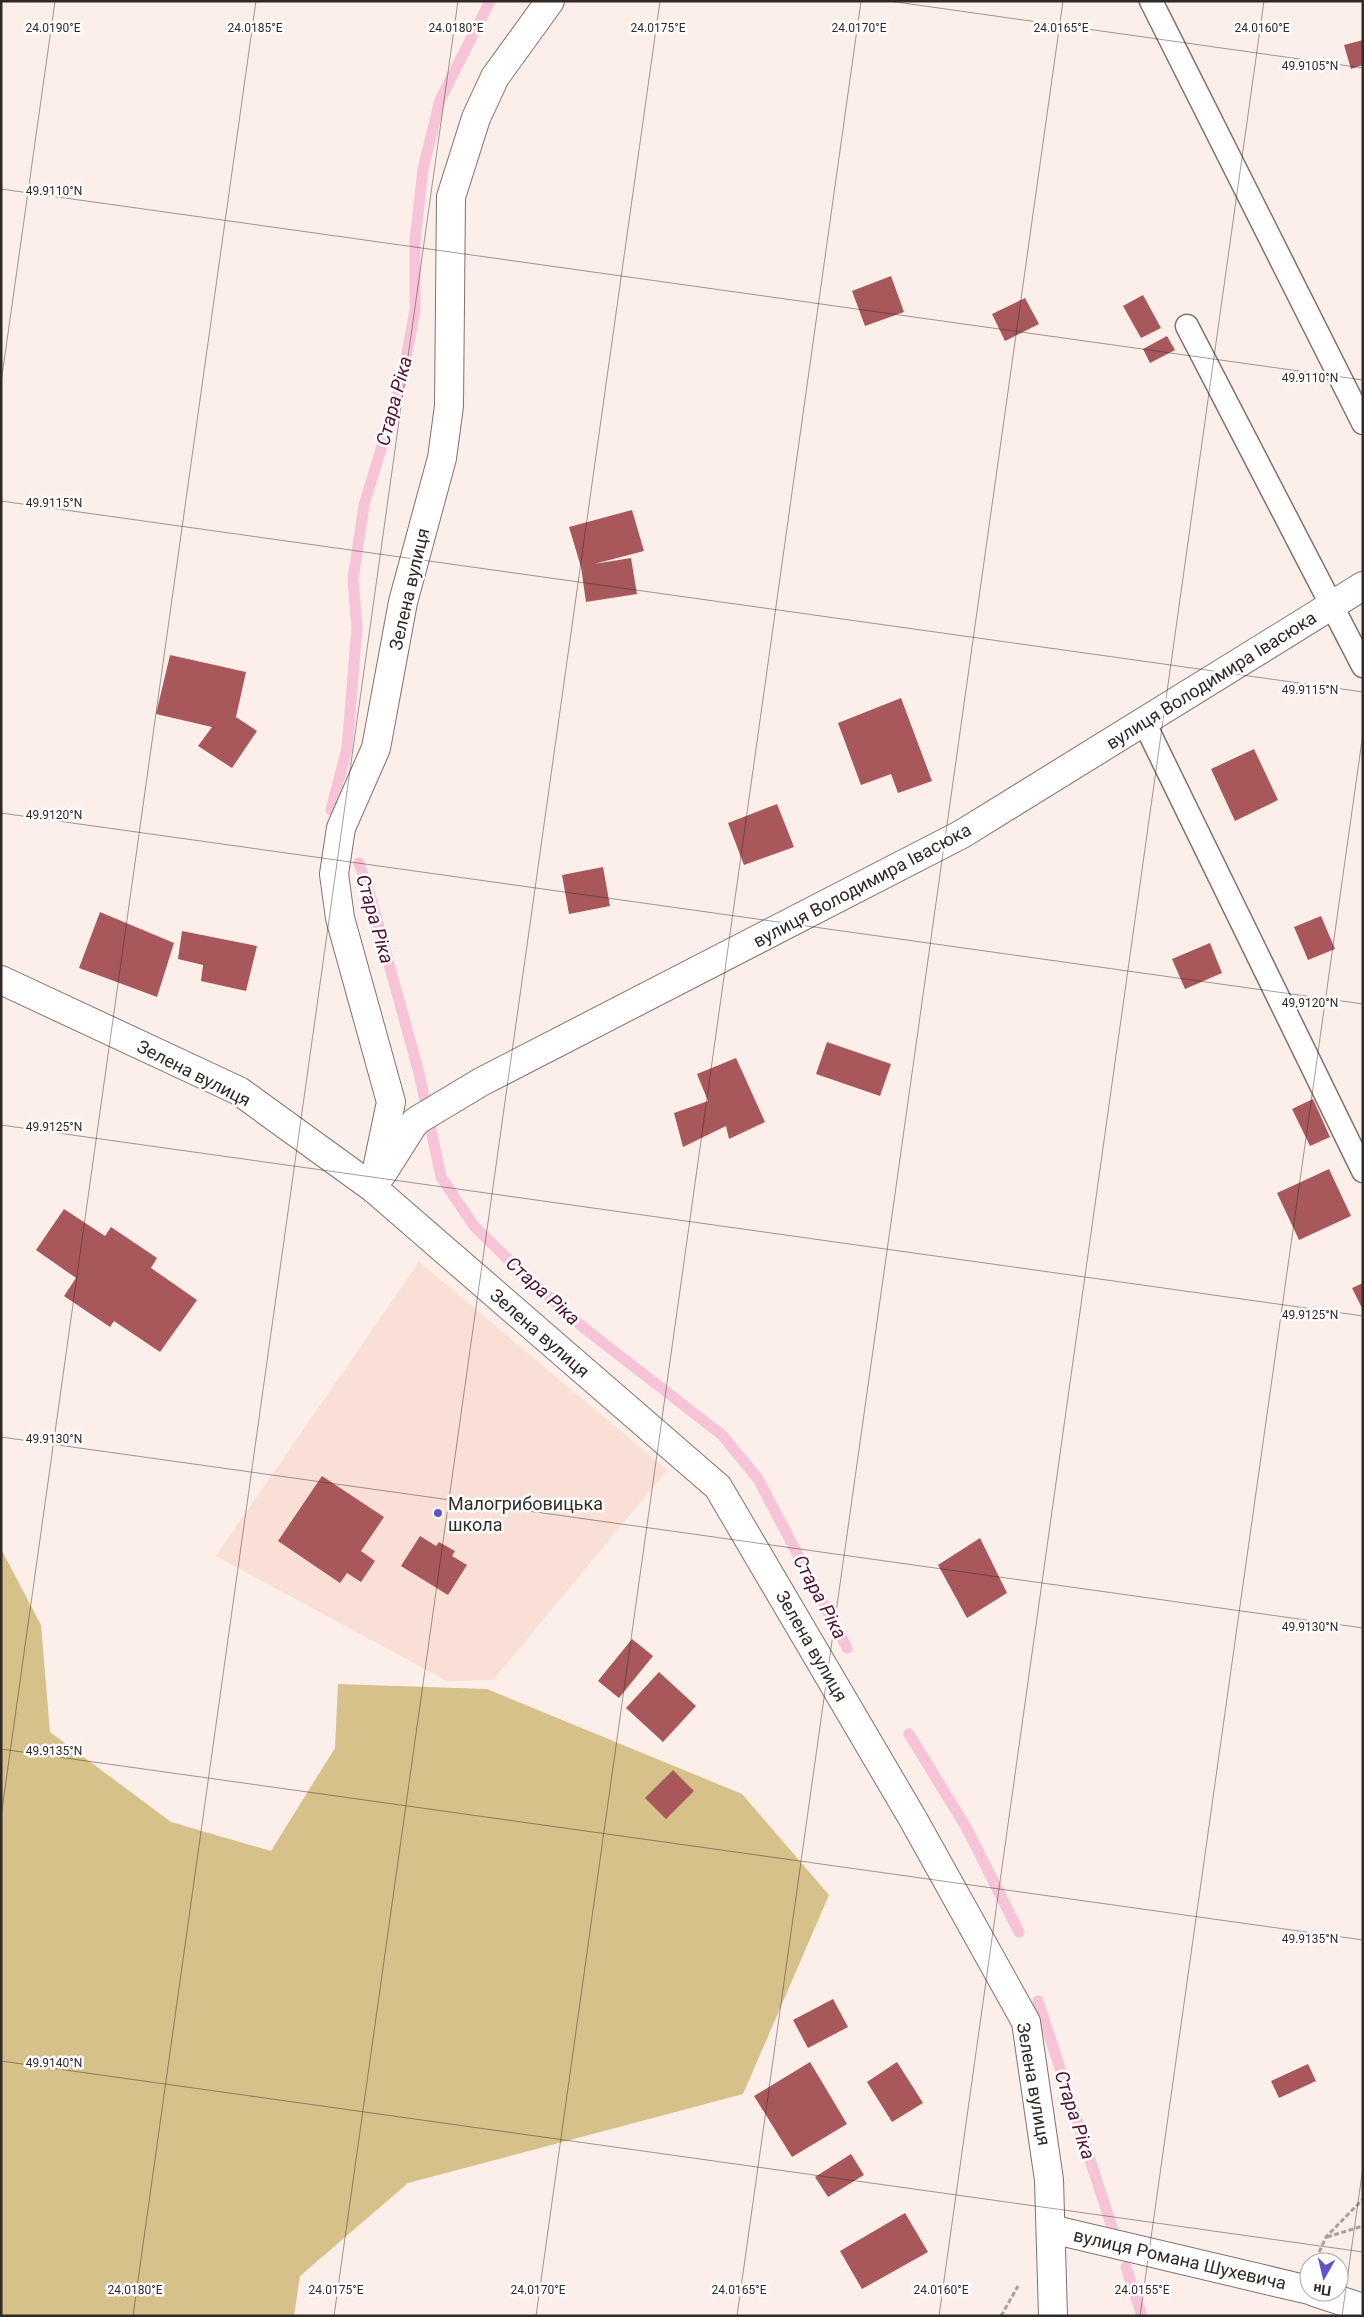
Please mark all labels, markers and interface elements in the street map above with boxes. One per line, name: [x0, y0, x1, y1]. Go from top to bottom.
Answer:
text: 24.0190°E: [26, 21, 81, 35]
text: 24.0185°E: [228, 21, 283, 35]
text: 24.0180°E: [429, 21, 484, 35]
text: 24.0175°E: [631, 21, 686, 35]
text: 24.0170°E: [832, 21, 887, 35]
text: 24.0165°E: [1034, 21, 1089, 35]
text: 24.0160°E: [1235, 21, 1290, 35]
text: 49.9105°N: [1282, 59, 1338, 73]
text: 49.9110°N: [26, 184, 82, 198]
water label: Стара Ріка: [371, 354, 417, 448]
text: 49.9110°N: [1282, 371, 1338, 385]
text: 49.9115°N: [26, 496, 82, 510]
street label: Зелена вулиця: [385, 526, 433, 652]
street label: вулиця Володимира Івасюка: [1102, 607, 1320, 753]
text: 49.9115°N: [1282, 683, 1338, 697]
text: 49.9120°N: [26, 808, 82, 822]
street label: вулиця Володимира Івасюка: [750, 819, 974, 951]
water label: Стара Ріка: [351, 872, 399, 966]
text: 49.9120°N: [1282, 996, 1338, 1010]
street label: Зелена вулиця: [134, 1035, 254, 1111]
text: 49.9125°N: [26, 1120, 82, 1134]
water label: Стара Ріка: [501, 1252, 585, 1330]
street label: Зелена вулиця: [486, 1284, 594, 1382]
text: 49.9125°N: [1282, 1308, 1338, 1322]
text: 49.9130°N: [26, 1432, 82, 1446]
place label: Малогрибовицька школа: [448, 1493, 603, 1535]
marker: Малогрибовицька школа: [432, 1507, 444, 1519]
water label: Стара Ріка: [788, 1551, 852, 1643]
street label: Зелена вулиця: [772, 1587, 852, 1705]
text: 49.9130°N: [1282, 1620, 1338, 1634]
text: 49.9135°N: [26, 1744, 82, 1758]
text: 49.9135°N: [1282, 1932, 1338, 1946]
street label: Зелена вулиця: [1013, 2021, 1055, 2147]
text: 49.9140°N: [26, 2056, 82, 2070]
water label: Стара Ріка: [1050, 2068, 1100, 2162]
street label: вулиця Романа Шухевича: [1072, 2224, 1288, 2294]
north arrow: [1299, 2252, 1349, 2302]
text: Пн: [1312, 2281, 1332, 2299]
text: 24.0180°E: [108, 2283, 163, 2297]
text: 24.0175°E: [309, 2283, 364, 2297]
text: 24.0170°E: [511, 2283, 566, 2297]
text: 24.0165°E: [712, 2283, 767, 2297]
text: 24.0160°E: [914, 2283, 969, 2297]
text: 24.0155°E: [1115, 2283, 1170, 2297]

